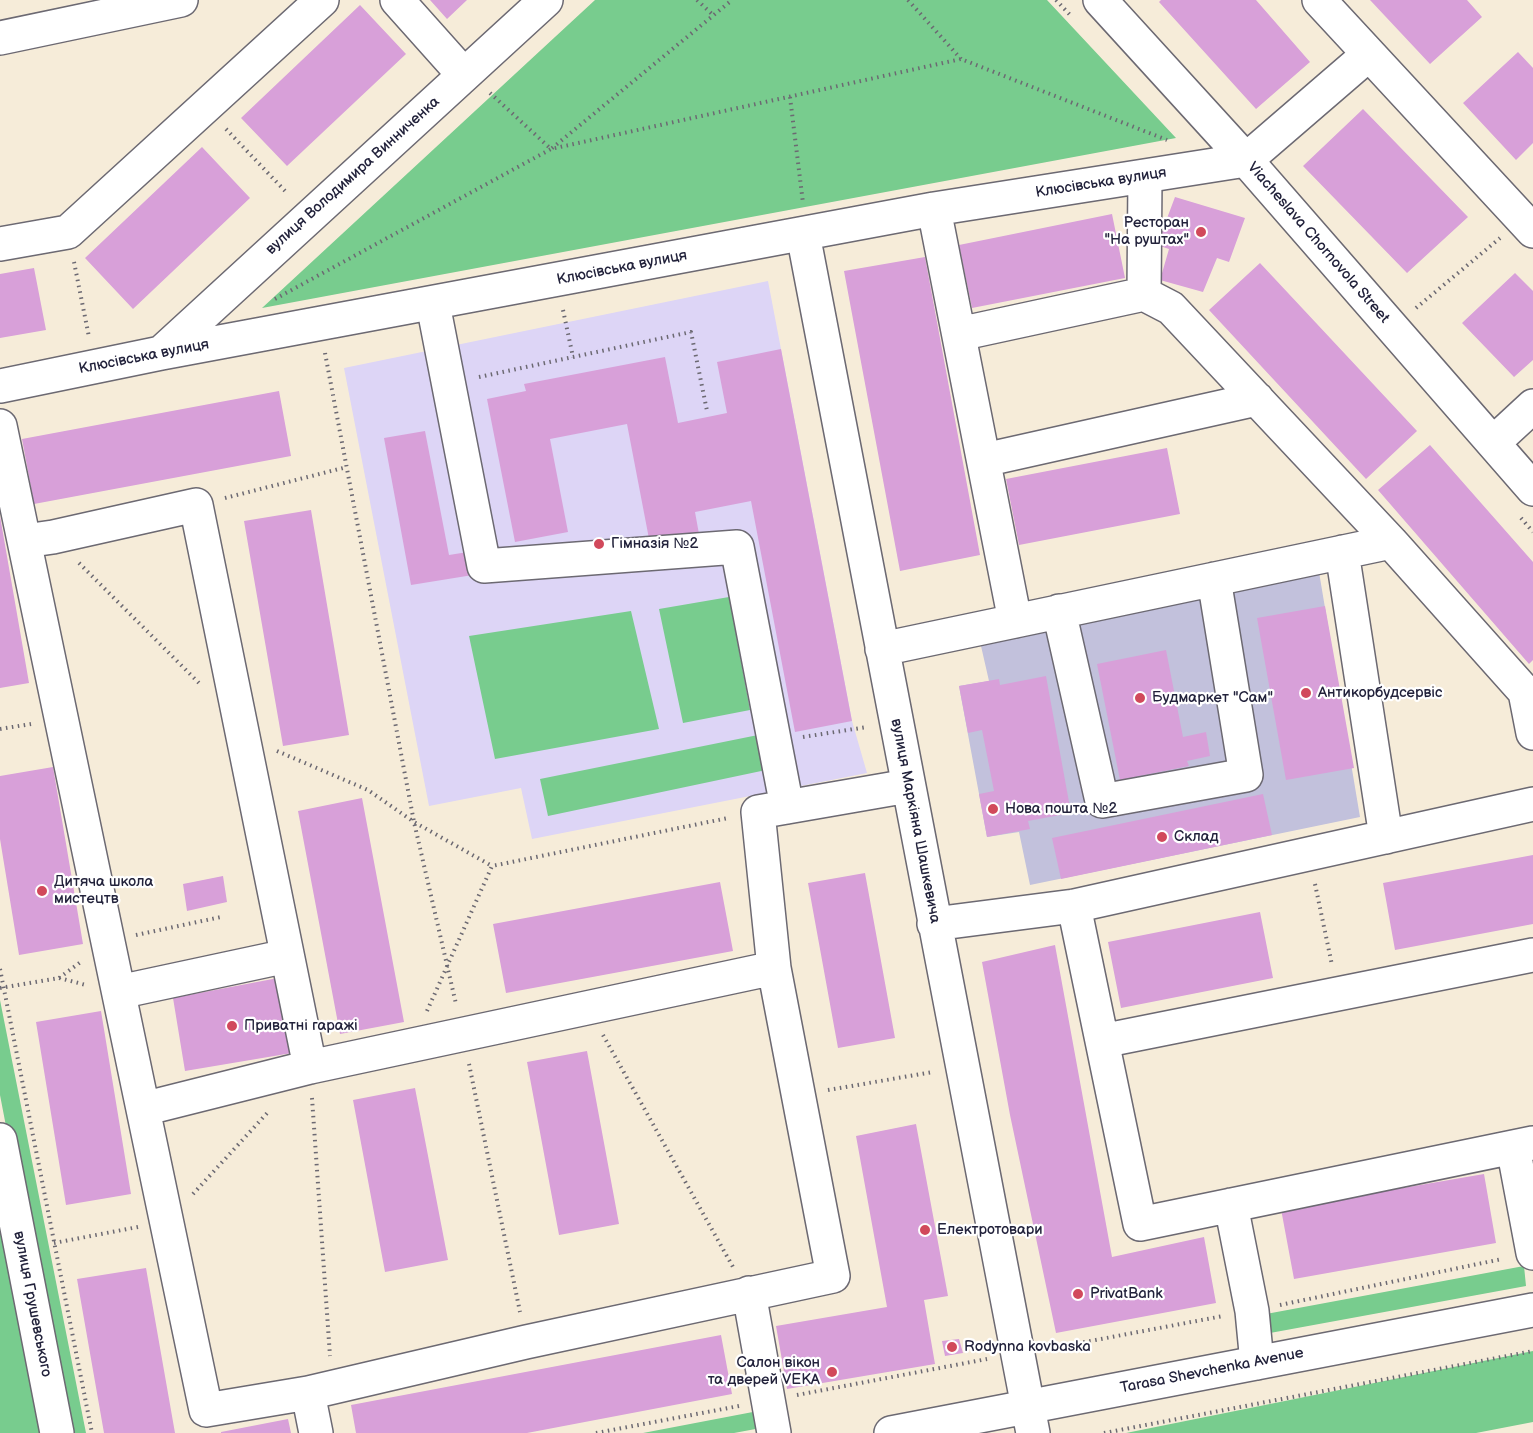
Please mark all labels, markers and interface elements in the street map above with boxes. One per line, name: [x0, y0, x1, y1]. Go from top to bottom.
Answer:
street label: вулиця Володимира Винниченка: [262, 93, 444, 259]
street label: Viacheslava Chornovola Street: [1243, 159, 1393, 327]
street label: Клюсівська вулиця: [1034, 164, 1168, 202]
place label: Ресторан "На руштах": [1105, 214, 1189, 249]
marker: Ресторан "На руштах": [1194, 225, 1208, 239]
street label: Клюсівська вулиця: [555, 247, 689, 289]
street label: Клюсівська вулиця: [77, 336, 211, 378]
place label: Гімназія №2: [611, 535, 698, 553]
marker: Гімназія №2: [592, 537, 606, 551]
place label: Антикорбудсервіс: [1318, 684, 1442, 702]
marker: Антикорбудсервіс: [1299, 686, 1313, 700]
place label: Будмаркет "Сам": [1152, 689, 1273, 707]
marker: Будмаркет "Сам": [1133, 691, 1147, 705]
street label: вулиця Маркіяна Шашкевича: [886, 717, 944, 925]
place label: Нова пошта №2: [1005, 800, 1117, 818]
marker: Нова пошта №2: [986, 802, 1000, 816]
place label: Склад: [1174, 828, 1219, 846]
marker: Склад: [1155, 830, 1169, 844]
place label: Дитяча школа мистецтв: [54, 873, 153, 908]
marker: Дитяча школа мистецтв: [35, 884, 49, 898]
place label: Приватні гаражі: [244, 1017, 358, 1035]
marker: Приватні гаражі: [225, 1019, 239, 1033]
place label: Електротовари: [937, 1221, 1043, 1239]
marker: Електротовари: [918, 1223, 932, 1237]
street label: вулиця Грушевського: [9, 1230, 55, 1378]
place label: PrivatBank: [1090, 1285, 1163, 1303]
marker: PrivatBank: [1071, 1287, 1085, 1301]
place label: Rodynna kovbaska: [964, 1338, 1091, 1356]
marker: Rodynna kovbaska: [945, 1340, 959, 1354]
street label: Tarasa Shevchenka Avenue: [1119, 1344, 1305, 1398]
place label: Салон вікон та дверей VEKA: [708, 1354, 820, 1389]
marker: Салон вікон та дверей VEKA: [825, 1365, 839, 1379]

